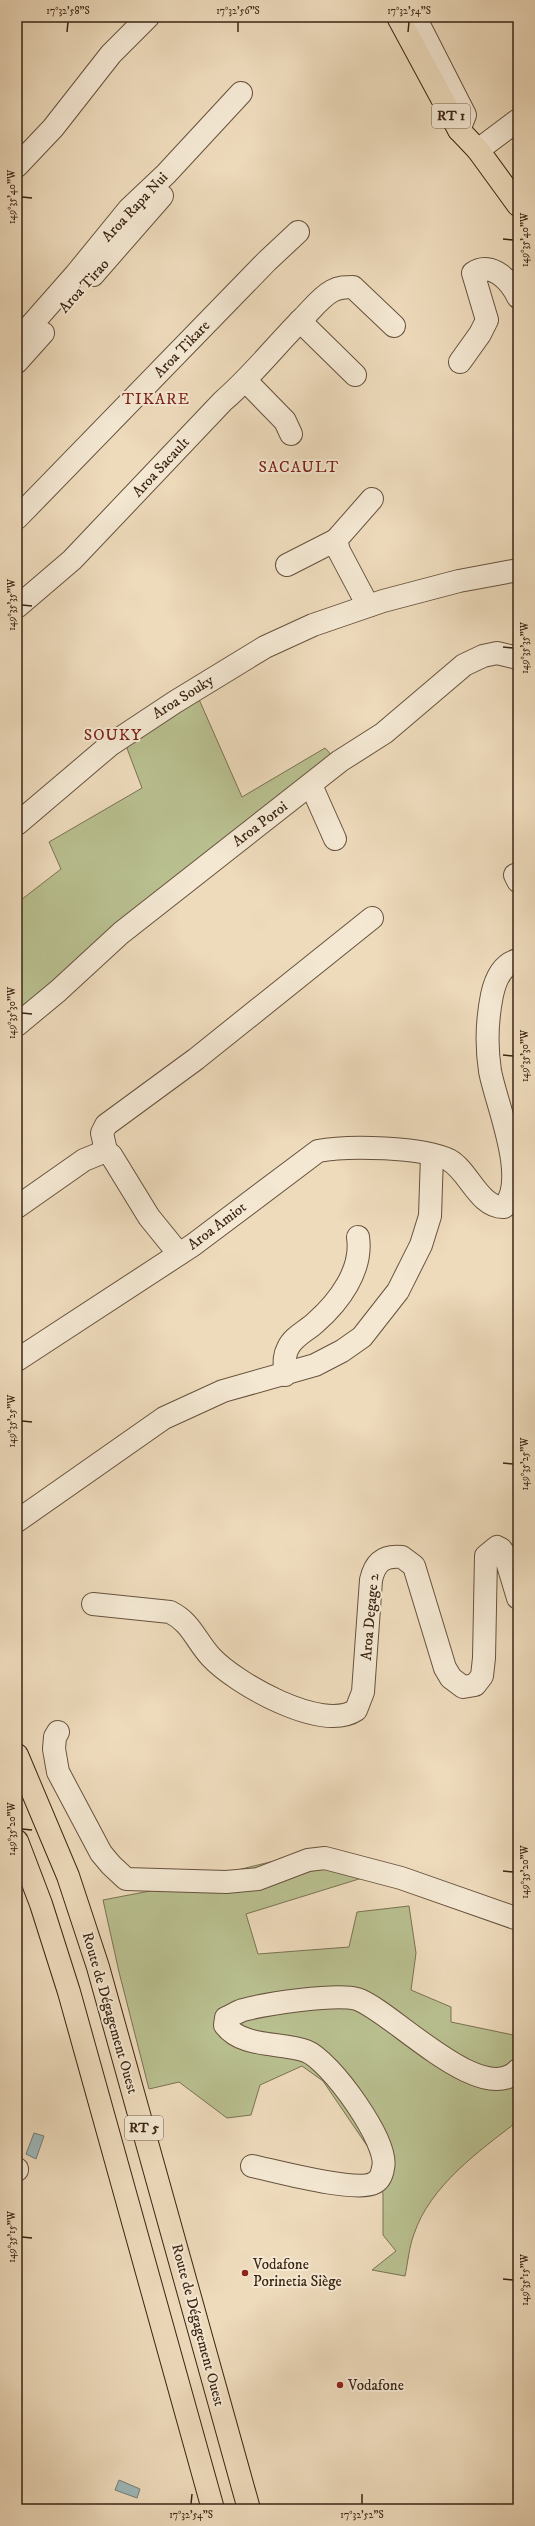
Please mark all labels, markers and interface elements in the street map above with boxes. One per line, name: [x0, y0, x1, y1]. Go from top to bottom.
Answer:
text: 17°32'58"S: [46, 5, 90, 17]
text: 17°32'56"S: [216, 5, 260, 17]
text: 17°32'54"S: [387, 5, 431, 17]
road number: RT 1: [432, 104, 470, 128]
street label: Aroa Rapa Nui: [98, 168, 172, 246]
text: 149°35'40"W: [6, 169, 18, 224]
text: 149°35'40"W: [519, 212, 531, 267]
street label: Aroa Tirao: [55, 255, 113, 317]
street label: Aroa Tikare: [150, 316, 214, 382]
district label: TIKARE: [122, 389, 190, 409]
street label: Aroa Sacault: [128, 433, 194, 501]
district label: SACAULT: [259, 457, 339, 477]
text: 149°35'35"W: [6, 578, 18, 631]
text: 149°35'35"W: [519, 621, 531, 674]
street label: Aroa Souky: [149, 670, 218, 723]
district label: SOUKY: [84, 725, 142, 745]
street label: Aroa Poroi: [229, 797, 292, 851]
text: 149°35'30"W: [6, 986, 18, 1039]
text: 149°35'30"W: [519, 1029, 531, 1082]
street label: Aroa Amiot: [184, 1198, 250, 1254]
text: 149°35'25"W: [6, 1394, 18, 1447]
text: 149°35'25"W: [519, 1437, 531, 1490]
street label: Aroa Degage 2: [357, 1572, 383, 1661]
text: 149°35'20"W: [6, 1802, 18, 1856]
text: 149°35'20"W: [519, 1845, 531, 1899]
street label: Route de Dégagement Ouest: [78, 1930, 142, 2096]
road number: RT 5: [125, 2116, 163, 2140]
text: 149°35'15"W: [6, 2210, 18, 2263]
street label: Route de Dégagement Ouest: [167, 2242, 229, 2408]
text: 149°35'15"W: [519, 2253, 531, 2306]
place label: Vodafone Porinetia Siège: [252, 2255, 342, 2291]
marker: Vodafone Porinetia Siège: [240, 2268, 250, 2278]
place label: Vodafone: [347, 2376, 404, 2395]
marker: Vodafone: [335, 2380, 345, 2390]
text: 17°32'54"S: [169, 2509, 213, 2521]
text: 17°32'52"S: [340, 2509, 384, 2521]

